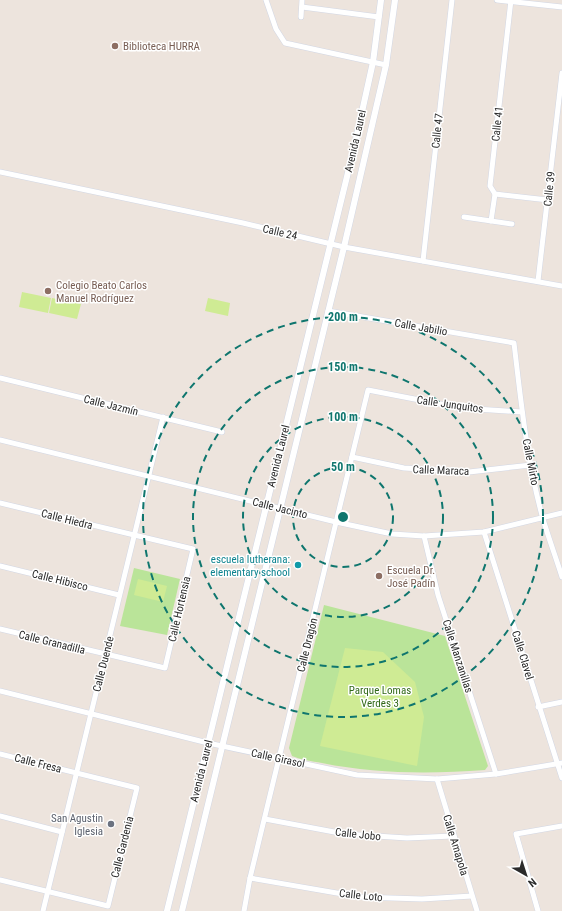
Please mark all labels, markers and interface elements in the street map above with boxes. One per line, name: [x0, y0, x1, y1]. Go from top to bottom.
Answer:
place label: Biblioteca HURRA: [123, 40, 200, 53]
marker: Biblioteca HURRA: [110, 41, 120, 51]
street label: Calle 41: [489, 106, 506, 142]
street label: Avenida Laurel: [342, 109, 369, 174]
street label: Calle 47: [429, 113, 446, 149]
street label: Calle 39: [541, 171, 558, 207]
street label: Calle 24: [261, 222, 299, 243]
place label: Colegio Beato Carlos Manuel Rodríguez: [56, 279, 147, 305]
marker: Colegio Beato Carlos Manuel Rodríguez: [43, 286, 53, 296]
text: 200 m: [328, 310, 358, 324]
street label: Calle Jabilio: [394, 316, 449, 339]
text: 150 m: [328, 360, 358, 374]
street label: Calle Jazmín: [82, 392, 140, 419]
street label: Calle Junquitos: [416, 393, 484, 416]
text: 100 m: [328, 410, 358, 424]
street label: Avenida Laurel: [264, 424, 292, 489]
street label: Calle Mirto: [520, 438, 541, 487]
text: 50 m: [331, 460, 355, 474]
street label: Calle Maraca: [412, 463, 469, 478]
street label: Calle Jacinto: [251, 495, 309, 522]
street label: Calle Hiedra: [40, 507, 94, 532]
centre of rings: [336, 510, 350, 524]
place label: escuela lutherana: elementary school: [210, 553, 290, 579]
marker: escuela lutherana: elementary school: [293, 560, 303, 570]
place label: Escuela Dr. José Padín: [387, 564, 435, 590]
street label: Calle Hibisco: [31, 567, 90, 594]
marker: Escuela Dr. José Padín: [374, 571, 384, 581]
street label: Calle Hortensia: [166, 575, 193, 643]
street label: Calle Dragón: [295, 617, 320, 673]
street label: Calle Manzanillas: [440, 618, 476, 695]
street label: Calle Granadilla: [17, 628, 86, 657]
street label: Calle Clavel: [509, 629, 536, 681]
street label: Calle Duende: [90, 635, 117, 693]
park label: Parque Lomas Verdes 3: [349, 684, 411, 710]
street label: Avenida Laurel: [187, 739, 215, 804]
street label: Calle Girasol: [250, 746, 306, 771]
street label: Calle Fresa: [13, 751, 63, 776]
place label: San Agustin Iglesia: [51, 812, 103, 838]
street label: Calle Amapola: [440, 813, 471, 877]
street label: Calle Gardenia: [109, 815, 136, 879]
marker: San Agustin Iglesia: [106, 819, 116, 829]
street label: Calle Jobo: [334, 826, 382, 843]
north arrow: [506, 855, 546, 895]
text: N: [525, 875, 539, 890]
street label: Calle Loto: [339, 887, 384, 904]

